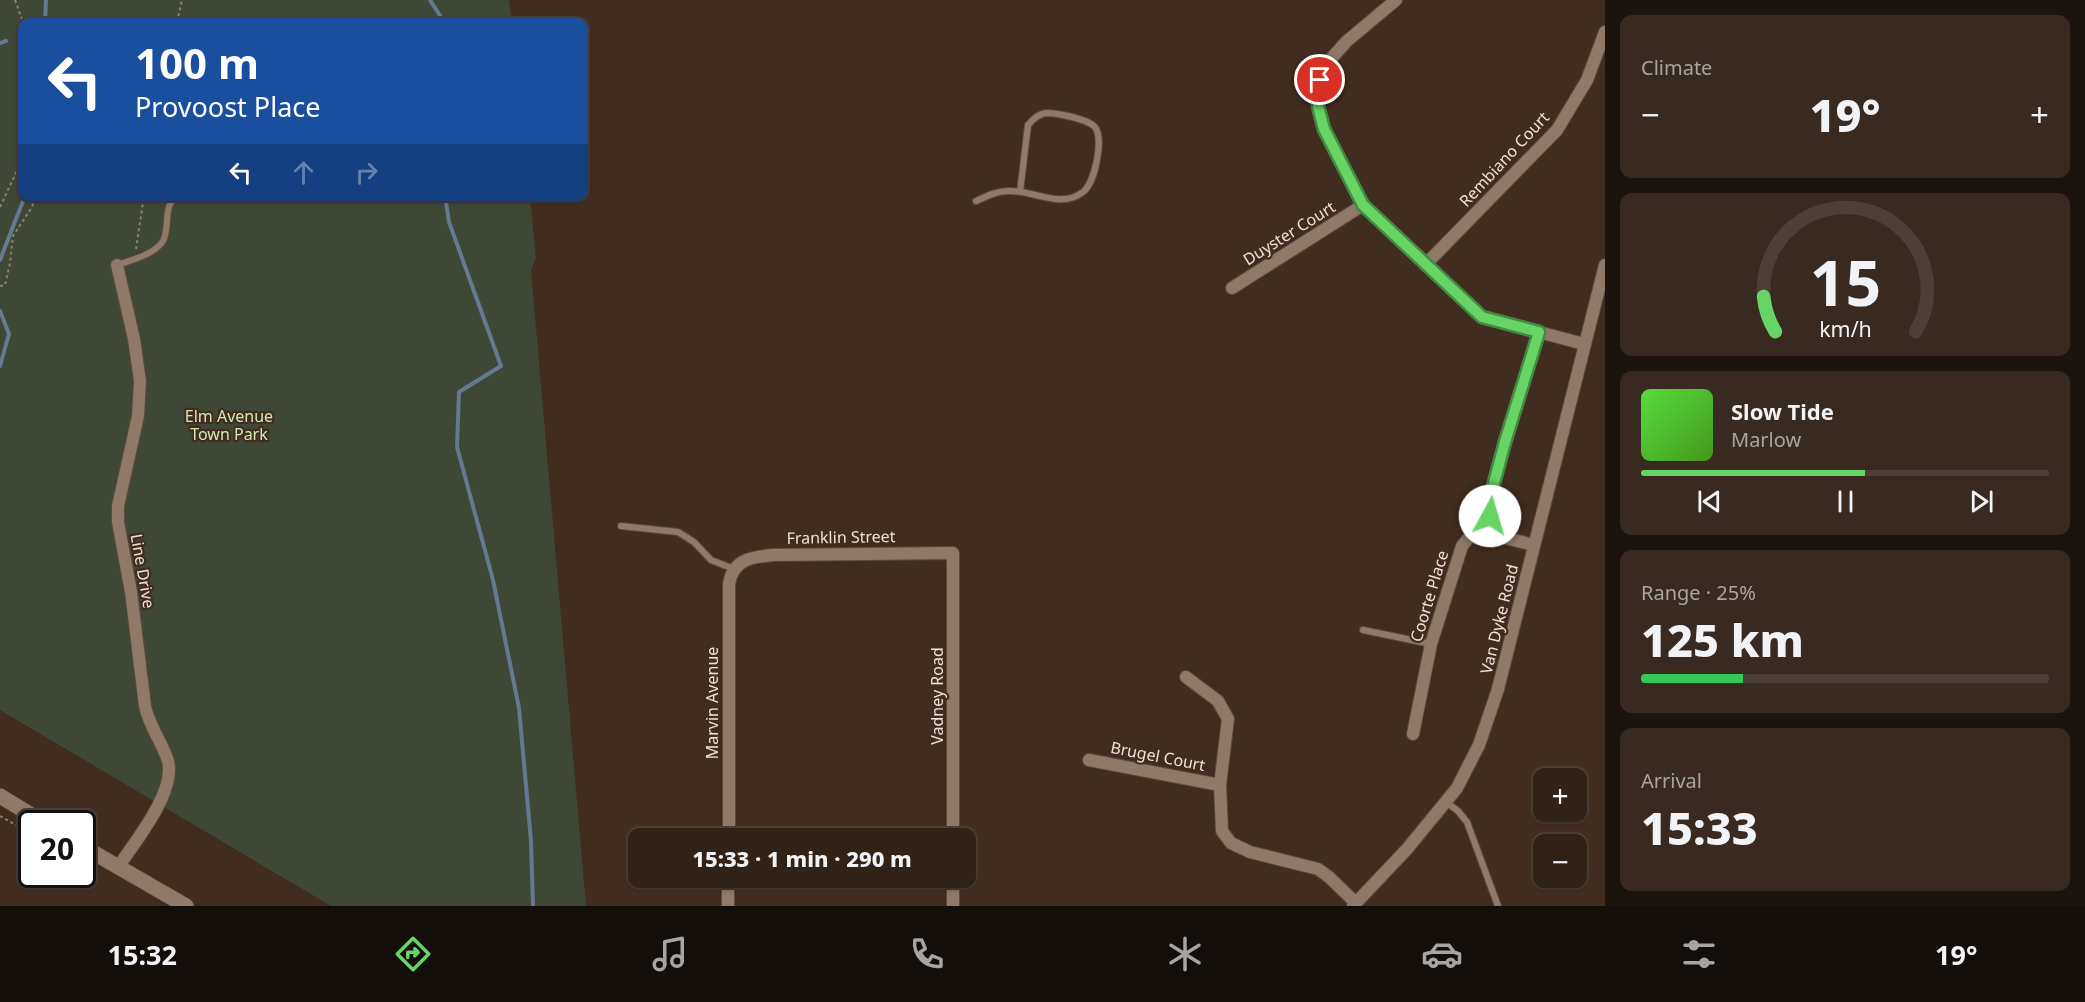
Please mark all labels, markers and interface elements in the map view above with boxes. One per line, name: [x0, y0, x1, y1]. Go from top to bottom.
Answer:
text: 100 m: [135, 34, 259, 91]
icon: left: [36, 42, 114, 120]
pin: [1294, 54, 1345, 105]
text: Climate: [1641, 54, 1712, 81]
icon: arrive: [1303, 63, 1336, 96]
text: 19°: [1809, 84, 1881, 145]
text: Provoost Place: [135, 88, 320, 125]
text: −: [1641, 92, 1660, 137]
text: +: [2030, 92, 2049, 137]
street label: Rembiano Court: [1454, 106, 1554, 211]
icon: left: [224, 156, 257, 189]
icon: ahead: [287, 156, 320, 189]
icon: right: [350, 156, 383, 189]
street label: Duyster Court: [1239, 196, 1340, 270]
text: 15: [1809, 239, 1881, 324]
text: km/h: [1819, 314, 1871, 343]
text: Slow Tide: [1731, 396, 1834, 426]
park label: Elm Avenue Town Park: [185, 405, 273, 445]
text: Marlow: [1731, 426, 1801, 453]
position arrow: [1458, 484, 1522, 548]
icon: previous: [1693, 485, 1726, 518]
icon: pause: [1829, 485, 1862, 518]
icon: next: [1965, 485, 1998, 518]
street label: Franklin Street: [786, 525, 896, 549]
street label: Line Drive: [126, 532, 160, 610]
street label: Coorte Place: [1405, 548, 1453, 644]
street label: Van Dyke Road: [1475, 562, 1523, 676]
text: Range · 25%: [1641, 579, 1756, 606]
text: 125 km: [1641, 609, 1804, 670]
street label: Marvin Avenue: [701, 647, 723, 759]
street label: Vadney Road: [926, 647, 948, 745]
street label: Brugel Court: [1109, 736, 1207, 776]
text: Arrival: [1641, 767, 1702, 794]
map controls: [1533, 768, 1587, 888]
button: +: [1533, 768, 1587, 822]
text: 15:33: [1641, 797, 1758, 858]
speed limit sign: 20: [18, 810, 96, 888]
button: −: [1533, 834, 1587, 888]
text: 15:33 · 1 min · 290 m: [692, 843, 912, 873]
icon: directions: [392, 933, 434, 975]
icon: music: [649, 933, 691, 975]
icon: phone: [906, 933, 948, 975]
icon: climate: [1164, 933, 1206, 975]
icon: car: [1421, 933, 1463, 975]
icon: filters: [1678, 933, 1720, 975]
text: 15:32: [108, 936, 177, 973]
text: 19°: [1935, 936, 1977, 973]

